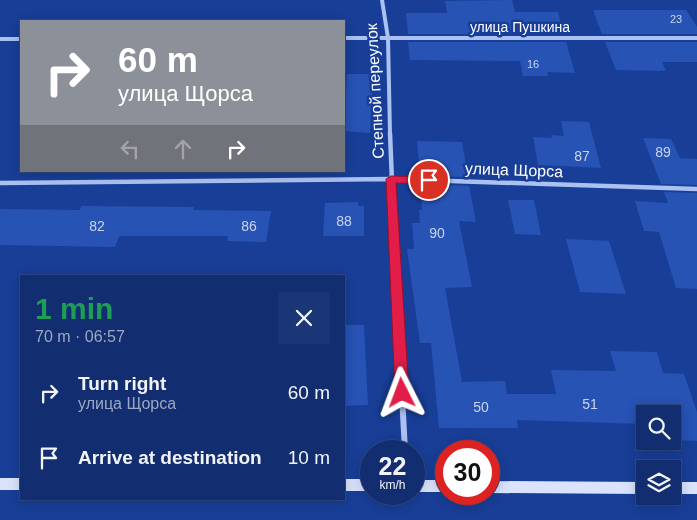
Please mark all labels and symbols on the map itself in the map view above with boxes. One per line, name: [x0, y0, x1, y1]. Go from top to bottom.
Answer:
house number: 23: [670, 13, 682, 25]
street label: улица Пушкина: [470, 19, 570, 35]
street label: Степной переулок: [363, 22, 387, 159]
house number: 16: [527, 58, 539, 70]
house number: 89: [655, 144, 671, 160]
house number: 87: [574, 148, 590, 164]
pin: [408, 159, 450, 201]
street label: улица Щорса: [465, 160, 563, 180]
house number: 88: [336, 213, 352, 229]
house number: 82: [89, 218, 105, 234]
house number: 86: [241, 218, 257, 234]
house number: 90: [429, 225, 445, 241]
position arrow: [375, 366, 427, 418]
house number: 51: [582, 396, 598, 412]
house number: 50: [473, 399, 489, 415]
speed limit sign: 30: [435, 440, 500, 505]

